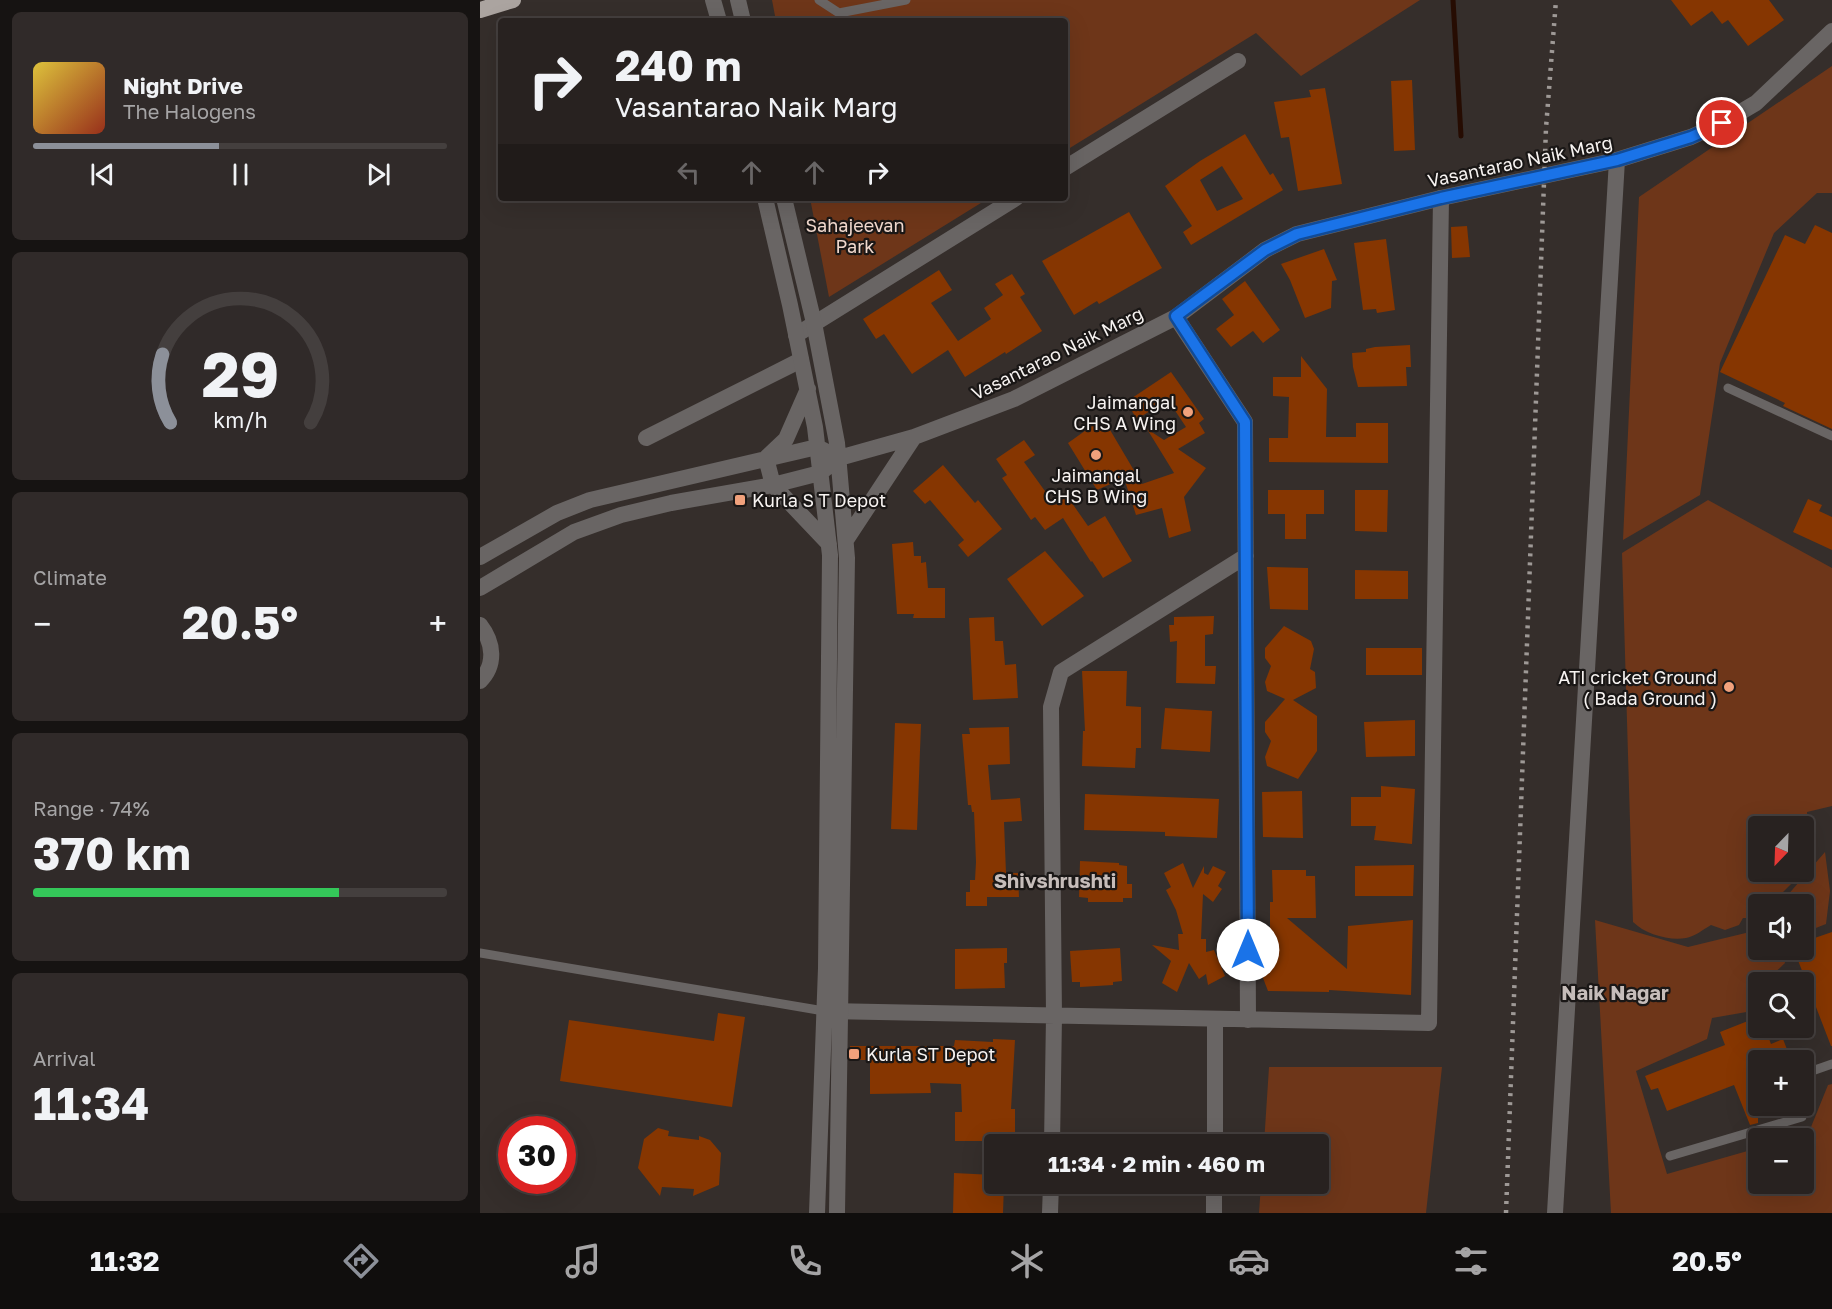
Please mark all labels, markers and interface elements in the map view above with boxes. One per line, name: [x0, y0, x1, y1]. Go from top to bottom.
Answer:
text: 240 m: [615, 40, 741, 90]
icon: right: [516, 42, 594, 120]
text: Night Drive: [123, 72, 243, 99]
text: Vasantarao Naik Marg: [615, 91, 898, 123]
pin: [1696, 97, 1747, 148]
text: The Halogens: [123, 99, 256, 123]
icon: arrive: [1705, 106, 1738, 139]
street label: Vasantarao Naik Marg: [1426, 131, 1614, 191]
icon: left: [672, 156, 705, 189]
icon: ahead: [735, 156, 768, 189]
icon: ahead: [798, 156, 831, 189]
icon: right: [861, 156, 894, 189]
icon: previous: [86, 158, 119, 191]
icon: pause: [224, 158, 257, 191]
icon: next: [362, 158, 395, 191]
park label: Sahajeevan Park: [805, 214, 905, 257]
street label: Vasantarao Naik Marg: [968, 302, 1146, 404]
text: 29: [201, 336, 279, 411]
place label: Jaimangal CHS A Wing: [1073, 391, 1176, 434]
marker: Jaimangal CHS A Wing: [1181, 405, 1195, 419]
text: km/h: [213, 408, 267, 434]
marker: Jaimangal CHS B Wing: [1089, 448, 1103, 462]
place label: Jaimangal CHS B Wing: [1045, 464, 1147, 507]
place label: Kurla S T Depot: [752, 489, 886, 511]
marker: Kurla S T Depot: [733, 493, 747, 507]
text: Climate: [33, 565, 107, 589]
text: 20.5°: [182, 595, 298, 649]
text: −: [33, 604, 51, 643]
text: +: [429, 604, 447, 643]
place label: ATI cricket Ground ( Bada Ground ): [1558, 666, 1717, 709]
marker: ATI cricket Ground ( Bada Ground ): [1722, 680, 1736, 694]
text: Range · 74%: [33, 796, 150, 820]
north arrow: [1748, 816, 1814, 882]
map controls: [1748, 816, 1814, 1194]
text: 370 km: [33, 826, 191, 880]
district label: Shivshrushti: [994, 868, 1116, 892]
button: sound: [1748, 894, 1814, 960]
position arrow: [1216, 918, 1280, 982]
button: search: [1748, 972, 1814, 1038]
district label: Naik Nagar: [1561, 980, 1669, 1004]
place label: Kurla ST Depot: [866, 1043, 996, 1065]
text: Arrival: [33, 1046, 96, 1070]
marker: Kurla ST Depot: [847, 1047, 861, 1061]
button: +: [1748, 1050, 1814, 1116]
text: 11:34: [33, 1076, 149, 1130]
speed limit sign: 30: [498, 1116, 576, 1194]
button: −: [1748, 1128, 1814, 1194]
text: 11:34 · 2 min · 460 m: [1048, 1150, 1265, 1177]
icon: directions: [340, 1240, 382, 1282]
icon: music: [562, 1240, 604, 1282]
icon: phone: [784, 1240, 826, 1282]
icon: climate: [1006, 1240, 1048, 1282]
icon: car: [1228, 1240, 1270, 1282]
icon: filters: [1450, 1240, 1492, 1282]
text: 11:32: [90, 1245, 159, 1277]
text: 20.5°: [1672, 1245, 1742, 1277]

